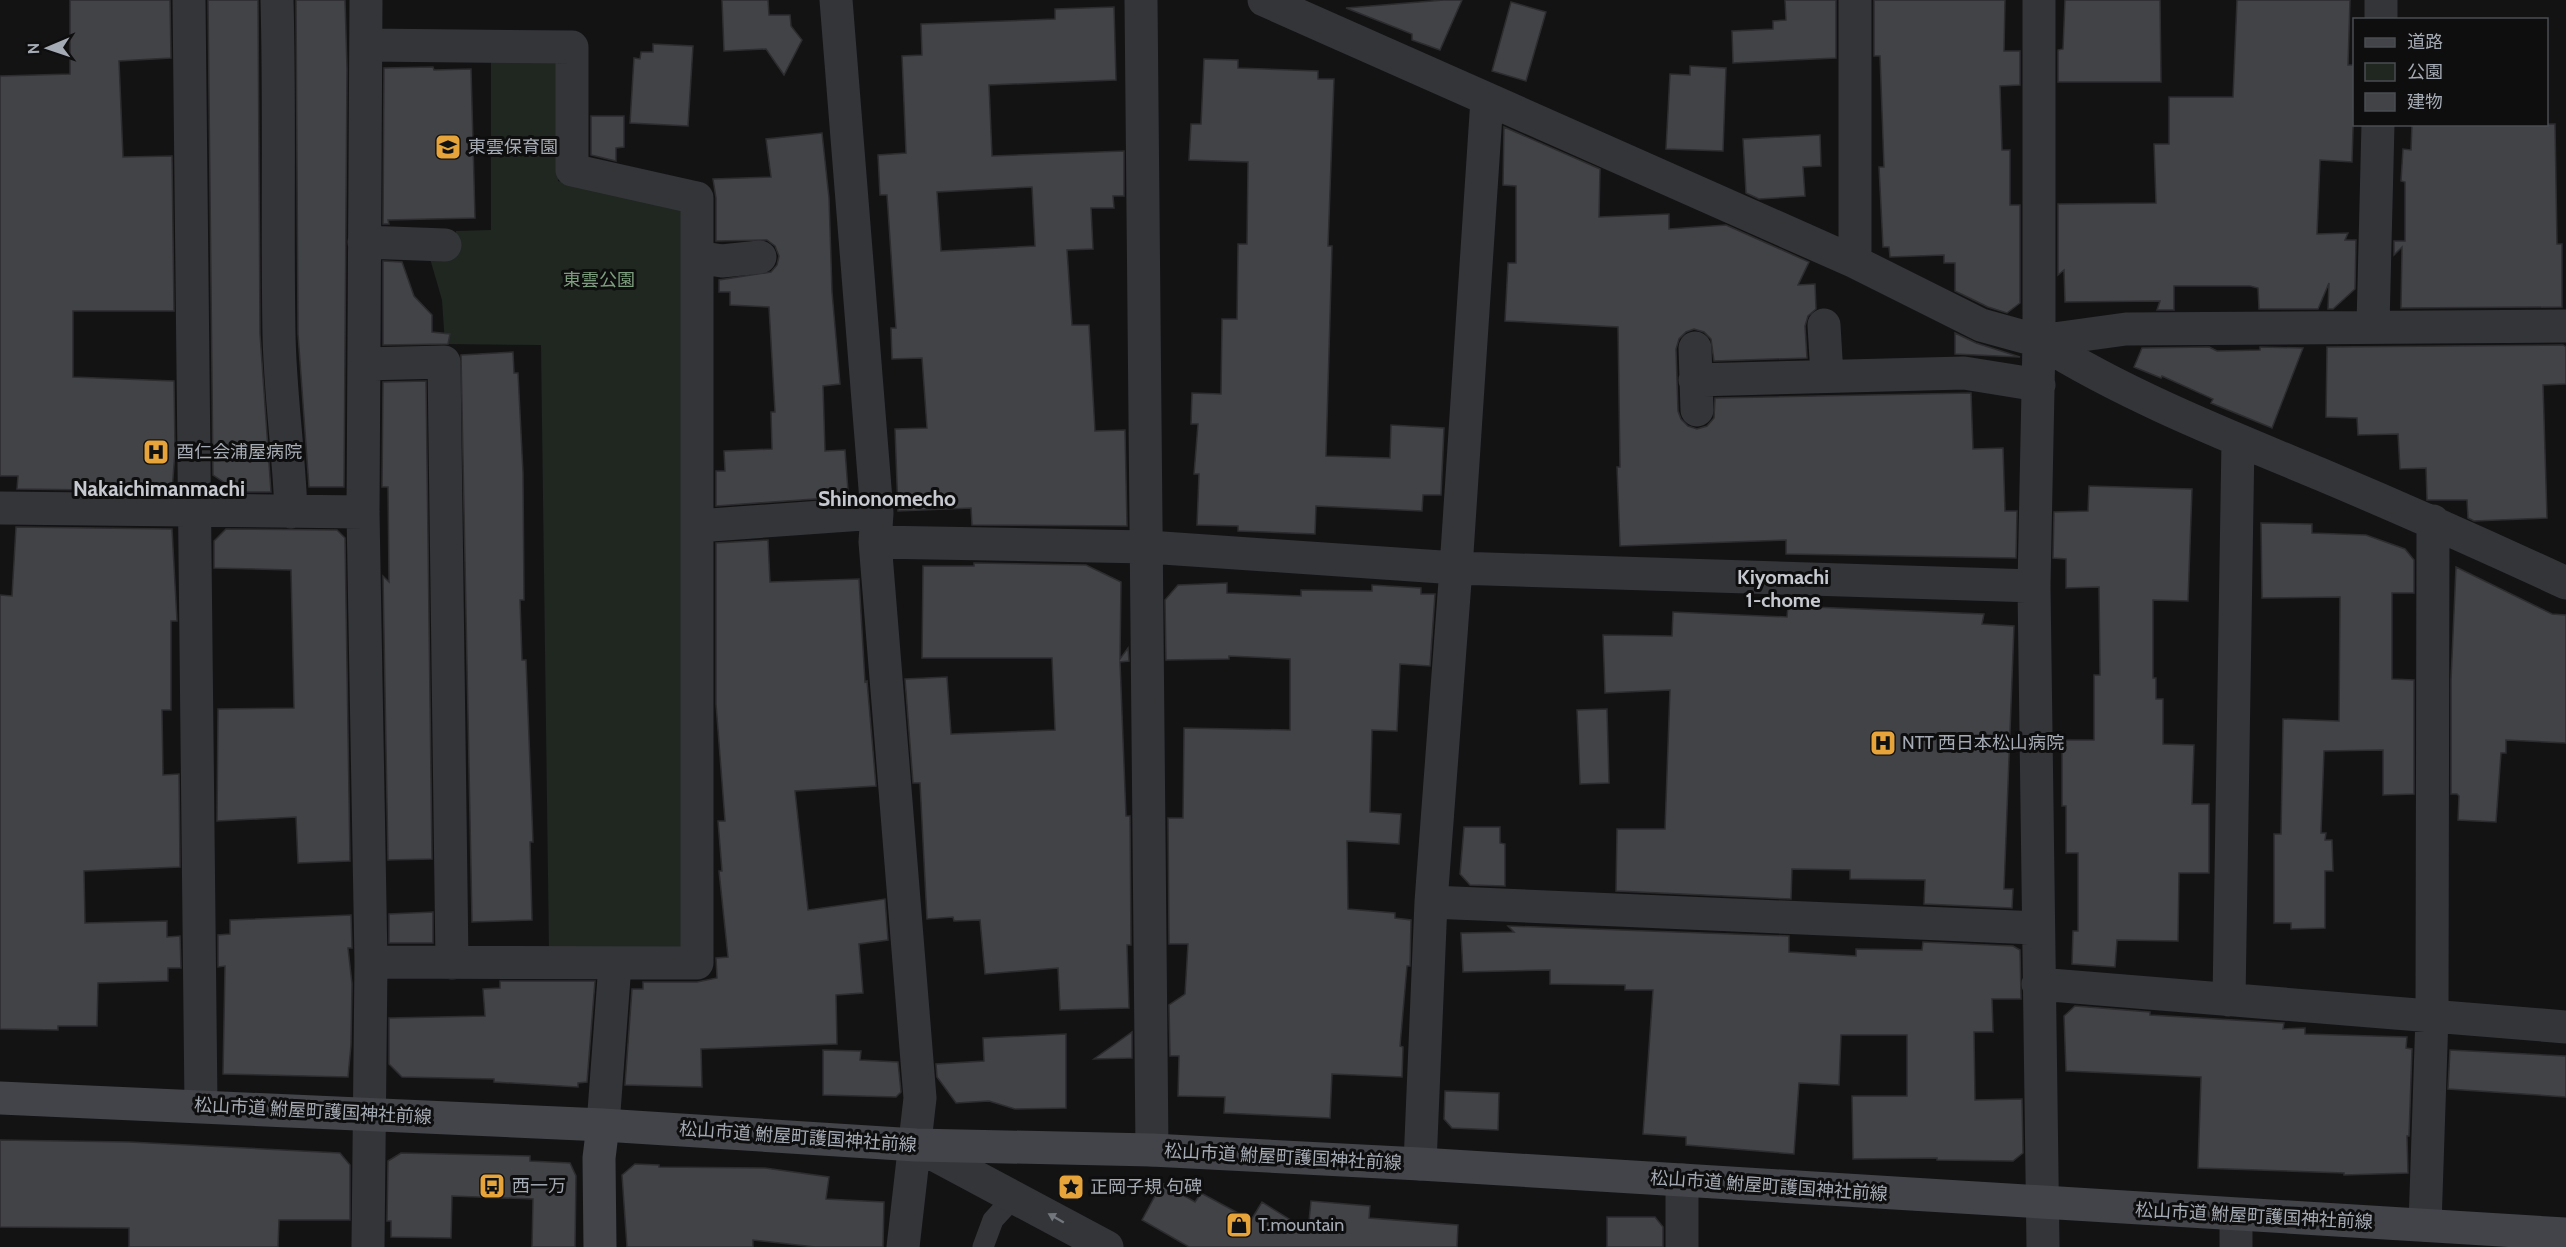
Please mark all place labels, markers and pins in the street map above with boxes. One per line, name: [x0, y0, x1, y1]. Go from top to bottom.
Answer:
school or university icon: 東雲保育園: [433, 132, 463, 162]
place label: 東雲保育園: [468, 136, 558, 158]
hospital icon: 酉仁会浦屋病院: [141, 437, 171, 467]
place label: 酉仁会浦屋病院: [176, 441, 302, 463]
hospital icon: NTT 西日本松山病院: [1868, 728, 1898, 758]
place label: NTT 西日本松山病院: [1902, 732, 2064, 754]
bus stop icon: 西一万: [477, 1171, 507, 1201]
place icon: 正岡子規 句碑: [1056, 1172, 1086, 1202]
place label: 西一万: [512, 1175, 566, 1197]
place label: 正岡子規 句碑: [1090, 1176, 1202, 1198]
shop icon: T.mountain: [1224, 1210, 1254, 1240]
place label: T.mountain: [1258, 1214, 1344, 1236]

